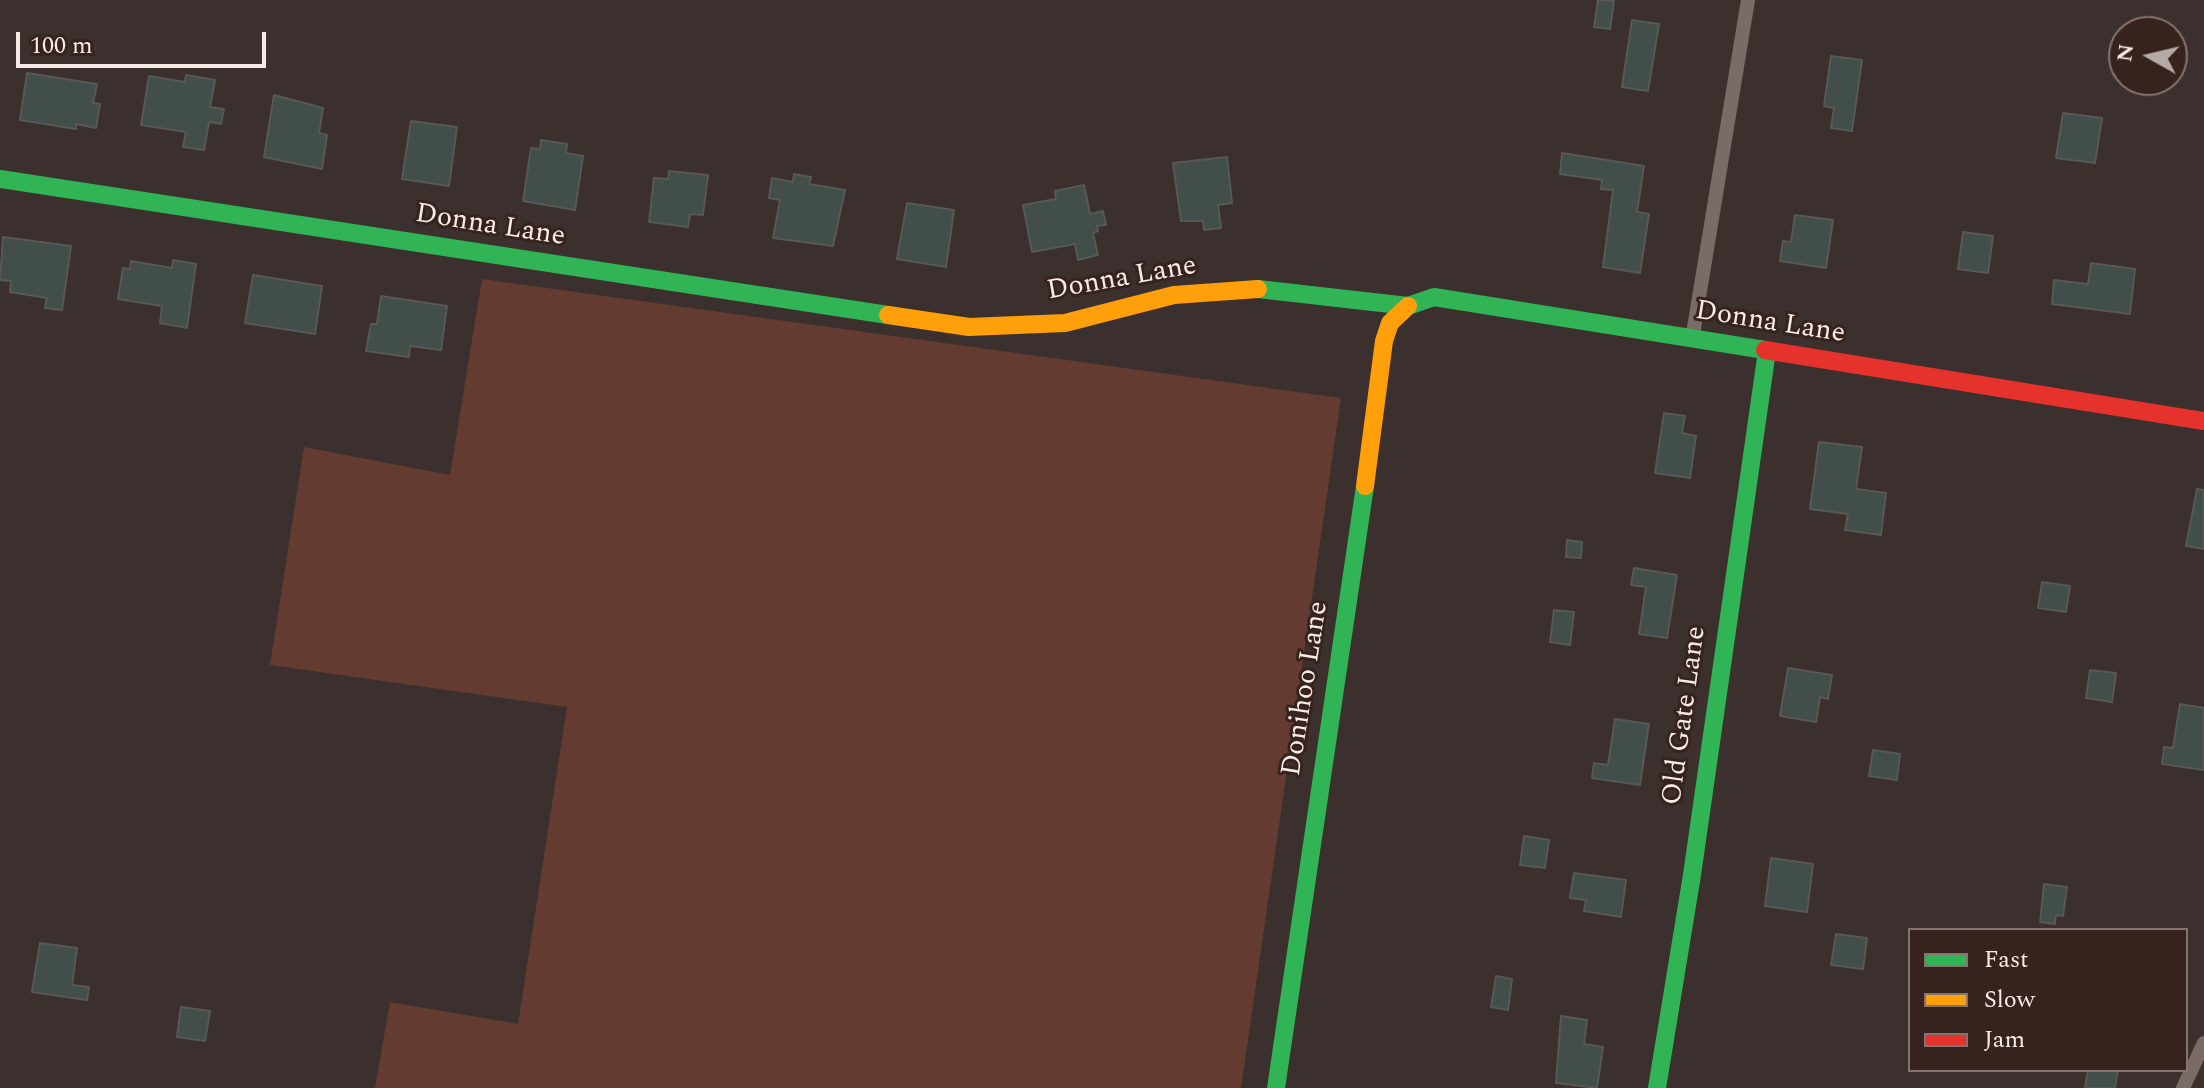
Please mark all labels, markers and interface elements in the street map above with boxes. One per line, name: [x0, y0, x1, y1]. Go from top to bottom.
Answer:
scale bar: [20, 16, 270, 66]
north arrow: [2108, 16, 2188, 96]
text: 100 m: [30, 28, 93, 64]
text: N: [2108, 42, 2143, 64]
street label: Donna Lane: [413, 199, 567, 255]
street label: Donna Lane: [1045, 250, 1199, 310]
street label: Donna Lane: [1693, 296, 1847, 352]
street label: Donihoo Lane: [1277, 599, 1337, 779]
street label: Old Gate Lane: [1657, 624, 1715, 808]
legend: [1908, 928, 2188, 1072]
text: Fast: [1984, 942, 2029, 978]
text: Slow: [1984, 982, 2035, 1018]
text: Jam: [1984, 1022, 2025, 1058]

